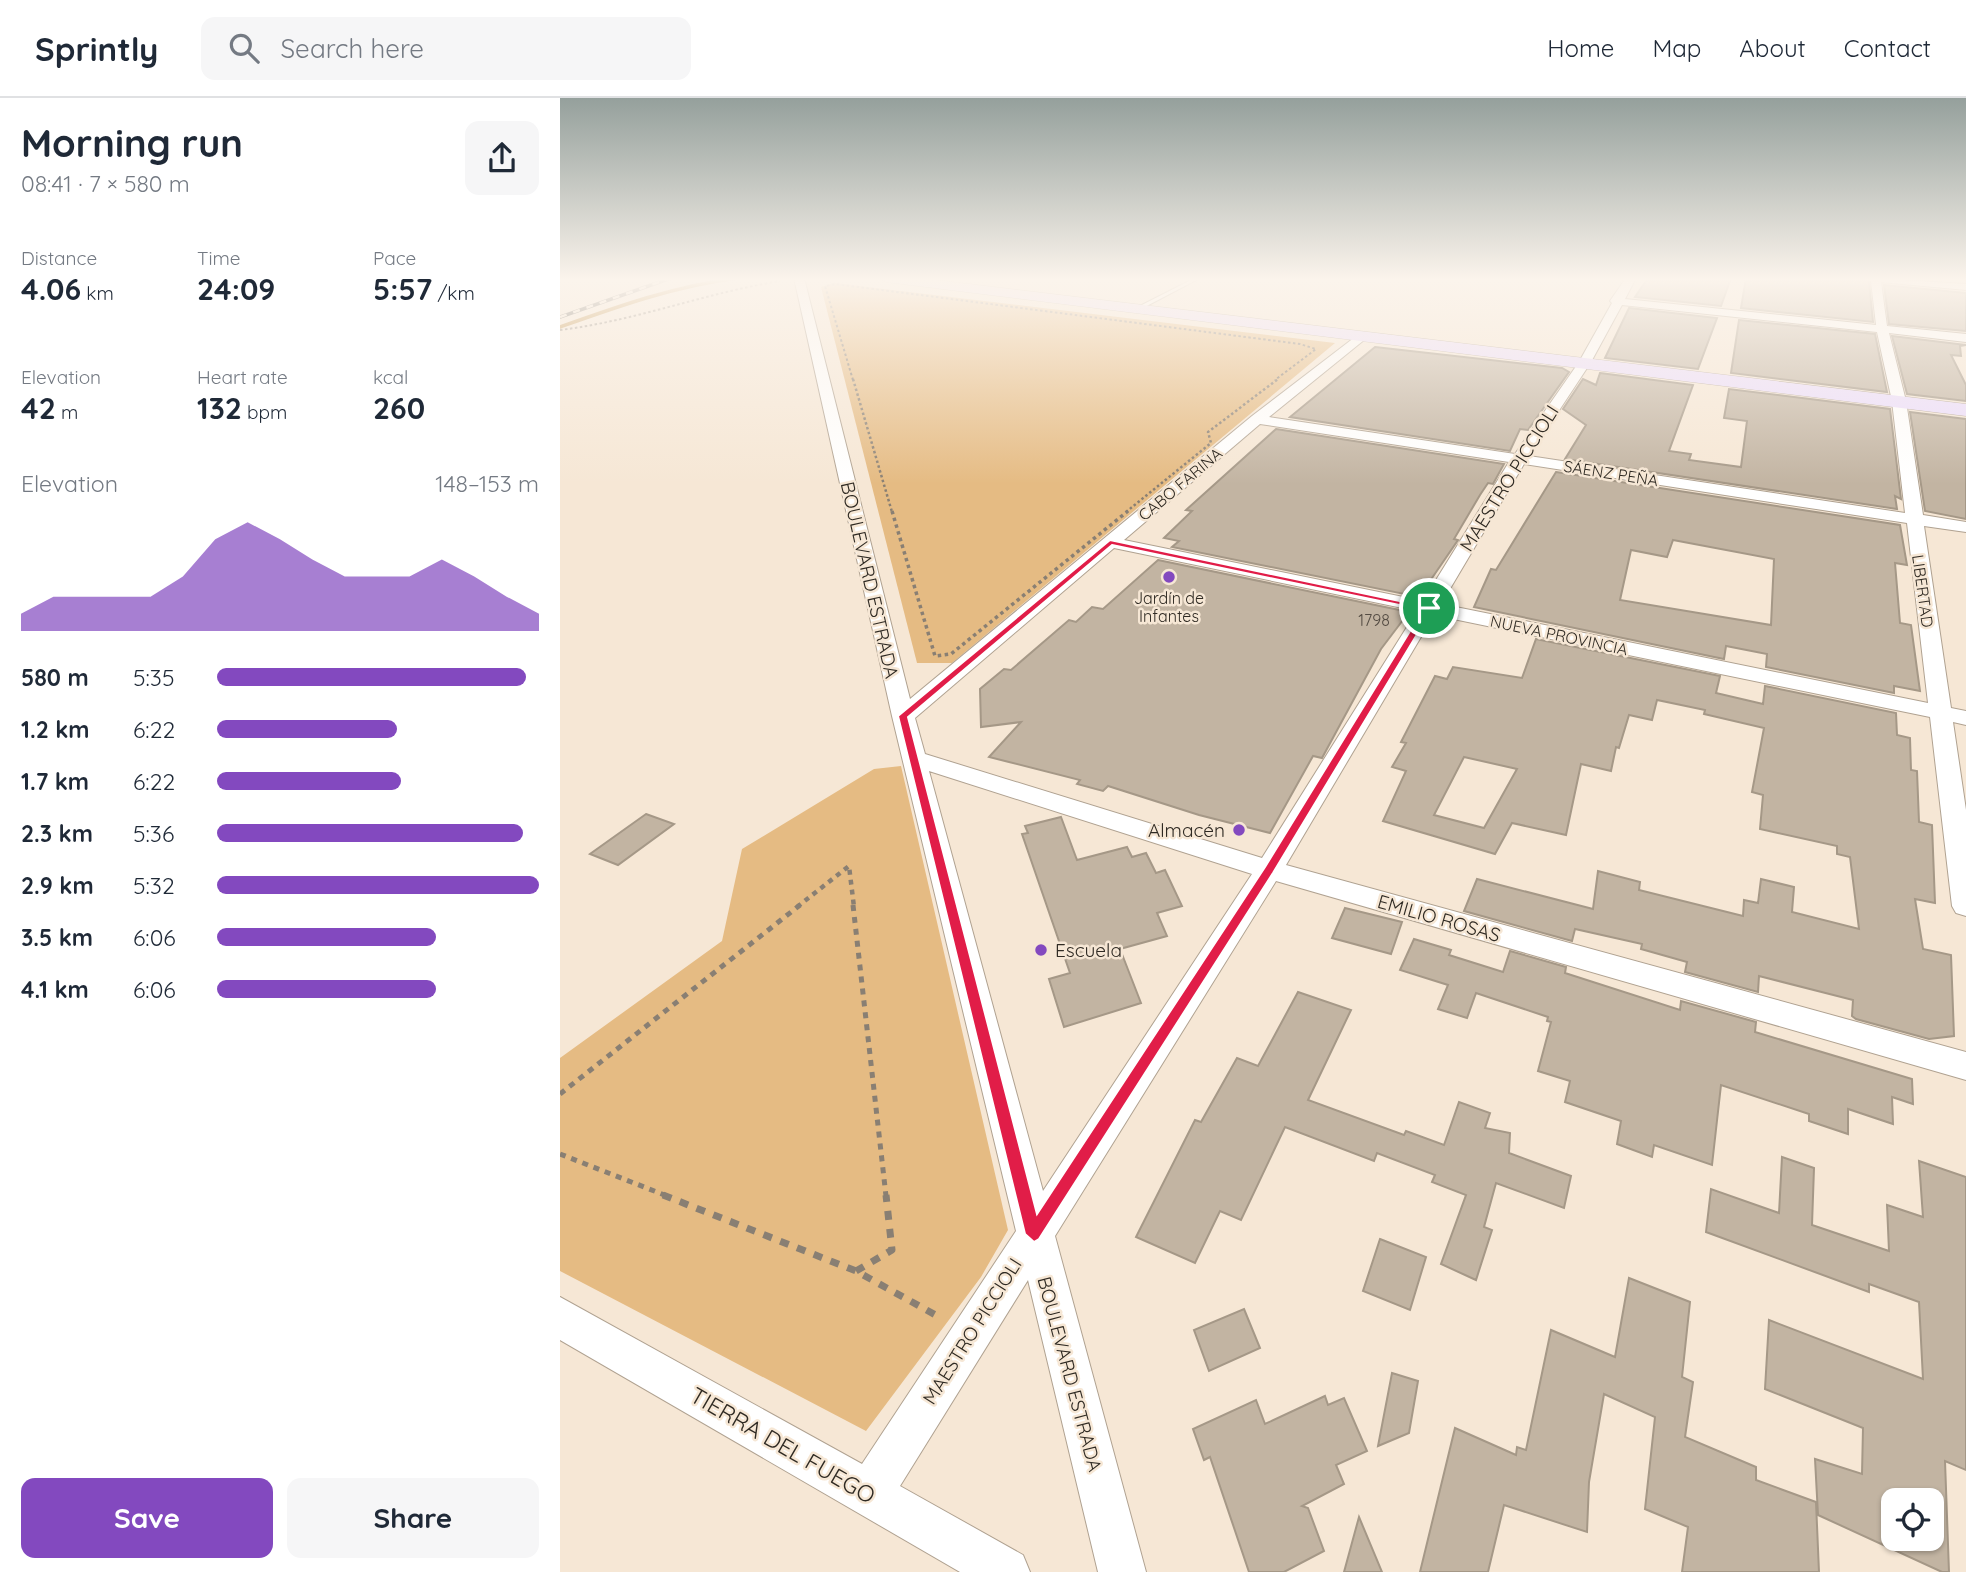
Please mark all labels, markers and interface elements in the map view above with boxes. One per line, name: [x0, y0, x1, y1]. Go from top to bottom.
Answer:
search box: [201, 17, 691, 80]
text: Sprintly: [35, 28, 159, 69]
icon: search: [225, 29, 263, 67]
text: Search here: [281, 32, 424, 65]
text: Home: [1547, 33, 1614, 63]
text: Map: [1652, 33, 1701, 63]
text: About: [1739, 33, 1806, 63]
text: Contact: [1844, 33, 1931, 63]
text: Morning run: [21, 119, 243, 167]
button: share: [465, 121, 539, 195]
text: 08:41 · 7 × 580 m: [21, 169, 190, 198]
text: Distance: [21, 246, 97, 270]
text: Time: [197, 246, 241, 270]
text: Pace: [373, 246, 416, 270]
text: 4.06: [21, 270, 81, 308]
text: 24:09: [197, 270, 275, 308]
text: 5:57: [373, 270, 432, 308]
text: km: [81, 281, 114, 305]
text: /km: [432, 281, 475, 305]
text: Elevation: [21, 365, 101, 389]
text: Heart rate: [197, 365, 288, 389]
text: kcal: [373, 365, 408, 389]
text: 42: [21, 389, 56, 427]
text: 132: [197, 389, 242, 427]
text: 260: [373, 389, 425, 427]
text: m: [56, 400, 78, 424]
text: bpm: [242, 400, 287, 424]
street label: MAESTRO PICCIOLI: [1454, 400, 1564, 556]
street label: CABO FARINA: [1134, 443, 1226, 525]
street label: SÁENZ PEÑA: [1562, 456, 1660, 490]
text: Elevation: [21, 469, 118, 498]
text: 148–153 m: [435, 469, 539, 498]
street label: BOULEVARD ESTRADA: [836, 479, 904, 681]
street label: LIBERTAD: [1908, 553, 1938, 629]
marker: Jardín de Infantes: [1161, 569, 1177, 585]
pin: [1399, 578, 1459, 638]
place label: Jardín de Infantes: [1134, 588, 1204, 626]
icon: arrive: [1410, 589, 1448, 627]
house number: 1798: [1358, 610, 1390, 630]
street label: NUEVA PROVINCIA: [1488, 611, 1630, 659]
text: 580 m: [21, 663, 89, 692]
text: 5:35: [133, 663, 174, 692]
text: 1.2 km: [21, 715, 90, 744]
text: 6:22: [133, 715, 175, 744]
text: 1.7 km: [21, 767, 89, 796]
text: 6:22: [133, 767, 175, 796]
place label: Almacén: [1148, 818, 1225, 842]
text: 2.3 km: [21, 819, 93, 848]
text: 5:36: [133, 819, 174, 848]
marker: Almacén: [1231, 822, 1247, 838]
text: 2.9 km: [21, 871, 94, 900]
text: 5:32: [133, 871, 175, 900]
street label: EMILIO ROSAS: [1375, 889, 1503, 947]
text: 3.5 km: [21, 923, 93, 952]
text: 6:06: [133, 923, 176, 952]
place label: Escuela: [1055, 938, 1122, 962]
marker: Escuela: [1033, 942, 1049, 958]
text: 4.1 km: [21, 975, 89, 1004]
text: 6:06: [133, 975, 176, 1004]
street label: MAESTRO PICCIOLI: [917, 1253, 1027, 1409]
street label: BOULEVARD ESTRADA: [1032, 1274, 1108, 1474]
street label: TIERRA DEL FUEGO: [685, 1380, 881, 1510]
button: Save: [21, 1478, 273, 1558]
button: Share: [287, 1478, 539, 1558]
map controls: [1881, 1488, 1944, 1551]
button: locate: [1881, 1488, 1944, 1551]

